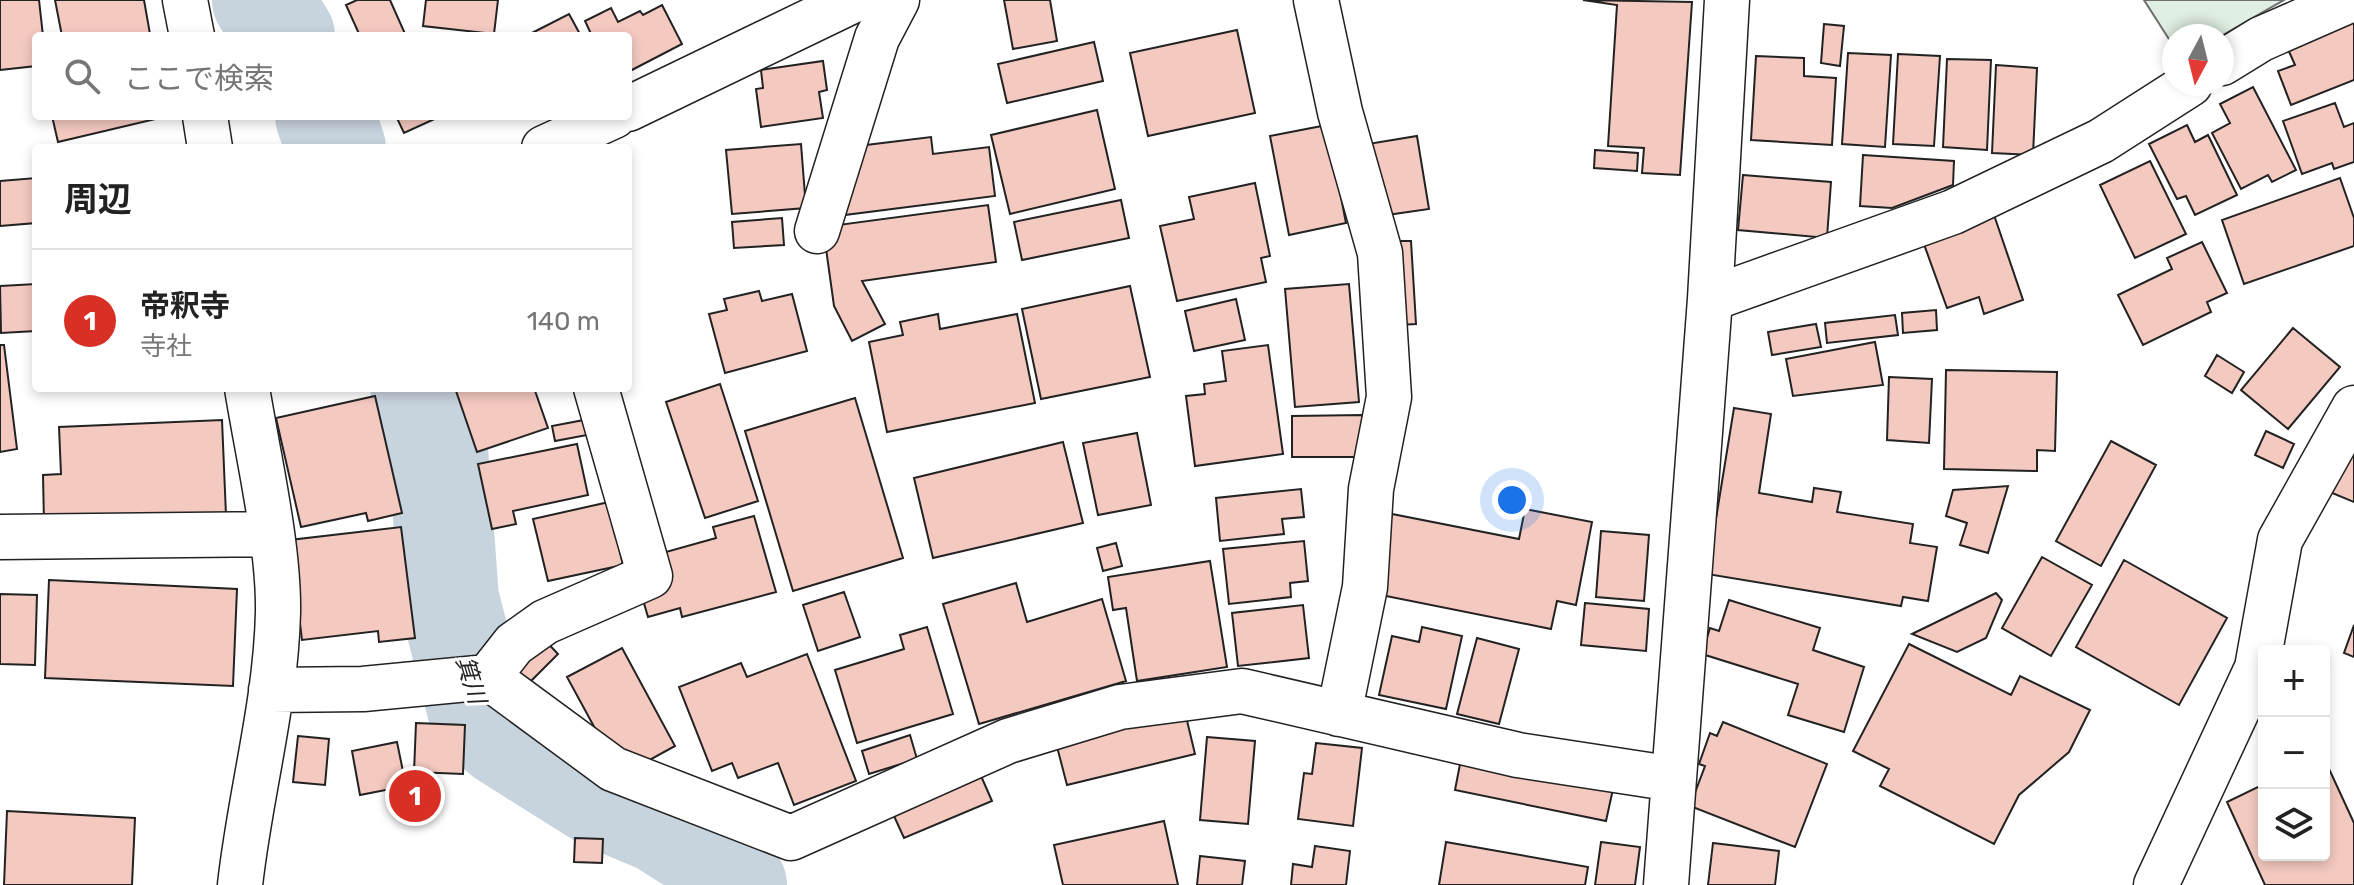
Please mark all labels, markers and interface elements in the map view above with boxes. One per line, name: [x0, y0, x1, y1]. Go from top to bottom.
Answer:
north arrow: [2162, 24, 2234, 96]
search box: [32, 32, 632, 120]
icon: search: [60, 54, 104, 98]
text: ここで検索: [124, 61, 274, 97]
text: 周辺: [64, 179, 132, 220]
text: 帝釈寺: [140, 288, 230, 324]
text: 1: [84, 306, 96, 337]
text: 140 m: [527, 306, 600, 337]
text: 寺社: [140, 331, 192, 362]
your location: [1492, 480, 1532, 520]
map controls: [2258, 645, 2330, 861]
button: +: [2258, 645, 2330, 717]
water label: 箕川: [451, 653, 492, 710]
button: −: [2258, 717, 2330, 789]
pin: 1: [389, 766, 441, 826]
button: layers: [2258, 789, 2330, 861]

